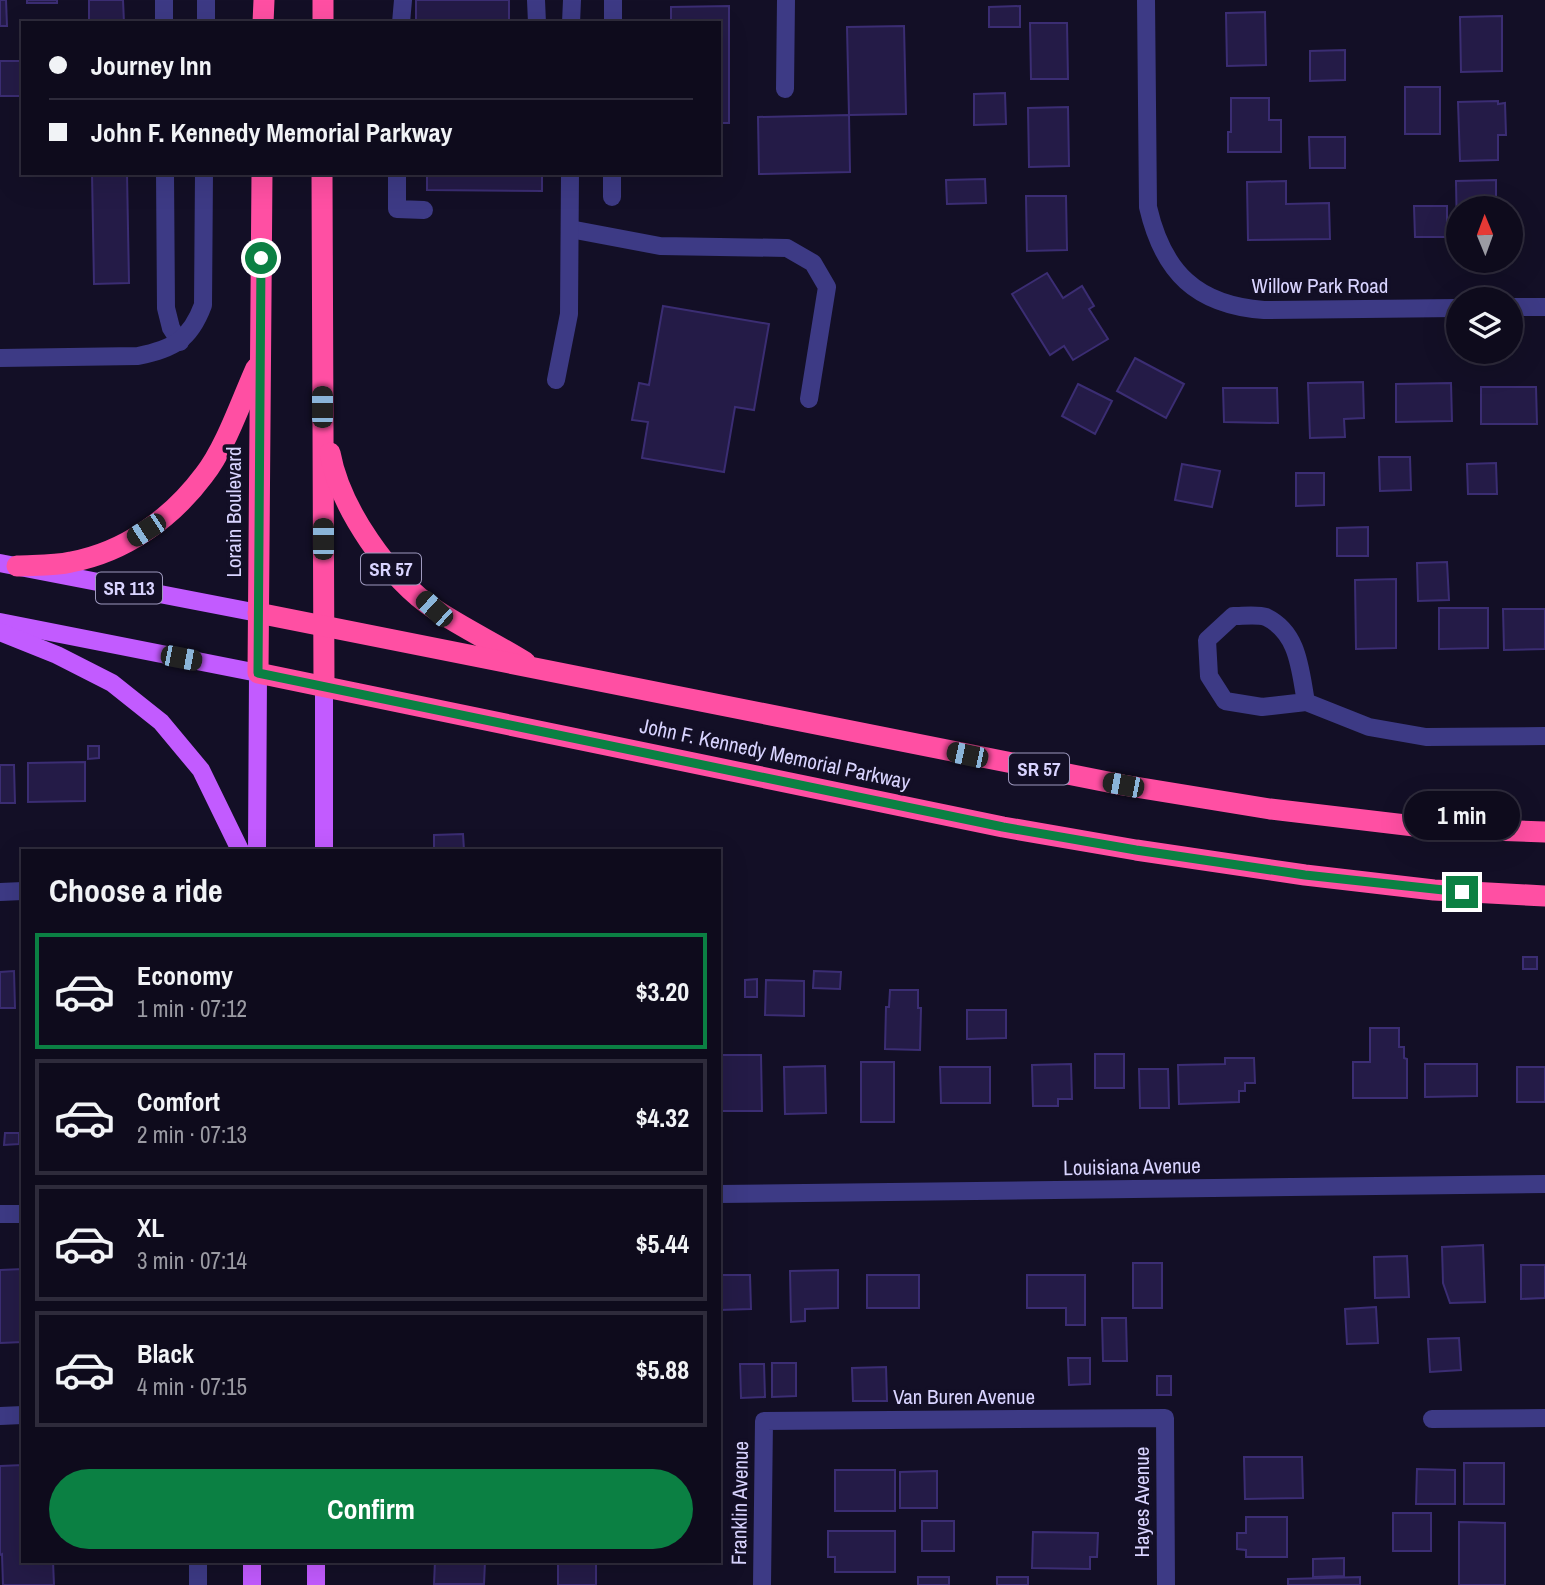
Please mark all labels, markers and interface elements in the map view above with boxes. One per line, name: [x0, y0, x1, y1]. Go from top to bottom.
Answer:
text: Journey Inn: [91, 48, 212, 83]
text: John F. Kennedy Memorial Parkway: [91, 115, 452, 150]
north arrow: [1446, 196, 1522, 273]
map controls: [1446, 196, 1523, 364]
route start: [245, 242, 277, 274]
street label: Willow Park Road: [1252, 271, 1388, 300]
button: layers: [1446, 287, 1523, 364]
car: [312, 386, 333, 428]
street label: Lorain Boulevard: [219, 446, 248, 578]
car: [123, 510, 170, 550]
car: [313, 518, 334, 560]
road number: SR 57: [361, 554, 421, 584]
road number: SR 113: [96, 572, 162, 604]
car: [412, 587, 457, 631]
car: [159, 644, 204, 672]
street label: John F. Kennedy Memorial Parkway: [637, 711, 913, 796]
car: [945, 740, 990, 770]
road number: SR 57: [1009, 754, 1069, 784]
car: [1101, 771, 1146, 799]
callout: 1 min: [1404, 790, 1520, 840]
text: 1 min: [1437, 800, 1487, 831]
text: Choose a ride: [49, 869, 223, 912]
route end: [1446, 876, 1478, 908]
text: Economy: [137, 958, 233, 993]
icon: car: [53, 960, 116, 1023]
text: $3.20: [636, 974, 689, 1009]
text: 1 min · 07:12: [137, 993, 247, 1024]
text: Comfort: [137, 1084, 220, 1119]
icon: car: [53, 1086, 116, 1149]
text: $4.32: [636, 1100, 689, 1135]
text: 2 min · 07:13: [137, 1119, 247, 1150]
street label: Louisiana Avenue: [1063, 1151, 1201, 1182]
text: XL: [137, 1210, 164, 1245]
icon: car: [53, 1212, 116, 1275]
text: $5.44: [636, 1226, 689, 1261]
text: 3 min · 07:14: [137, 1245, 247, 1276]
text: Black: [137, 1336, 194, 1371]
icon: car: [53, 1338, 116, 1401]
text: $5.88: [636, 1352, 689, 1387]
text: 4 min · 07:15: [137, 1371, 247, 1402]
street label: Van Buren Avenue: [893, 1382, 1035, 1411]
street label: Franklin Avenue: [724, 1441, 755, 1565]
street label: Hayes Avenue: [1127, 1447, 1156, 1557]
button: Confirm: [49, 1469, 693, 1549]

